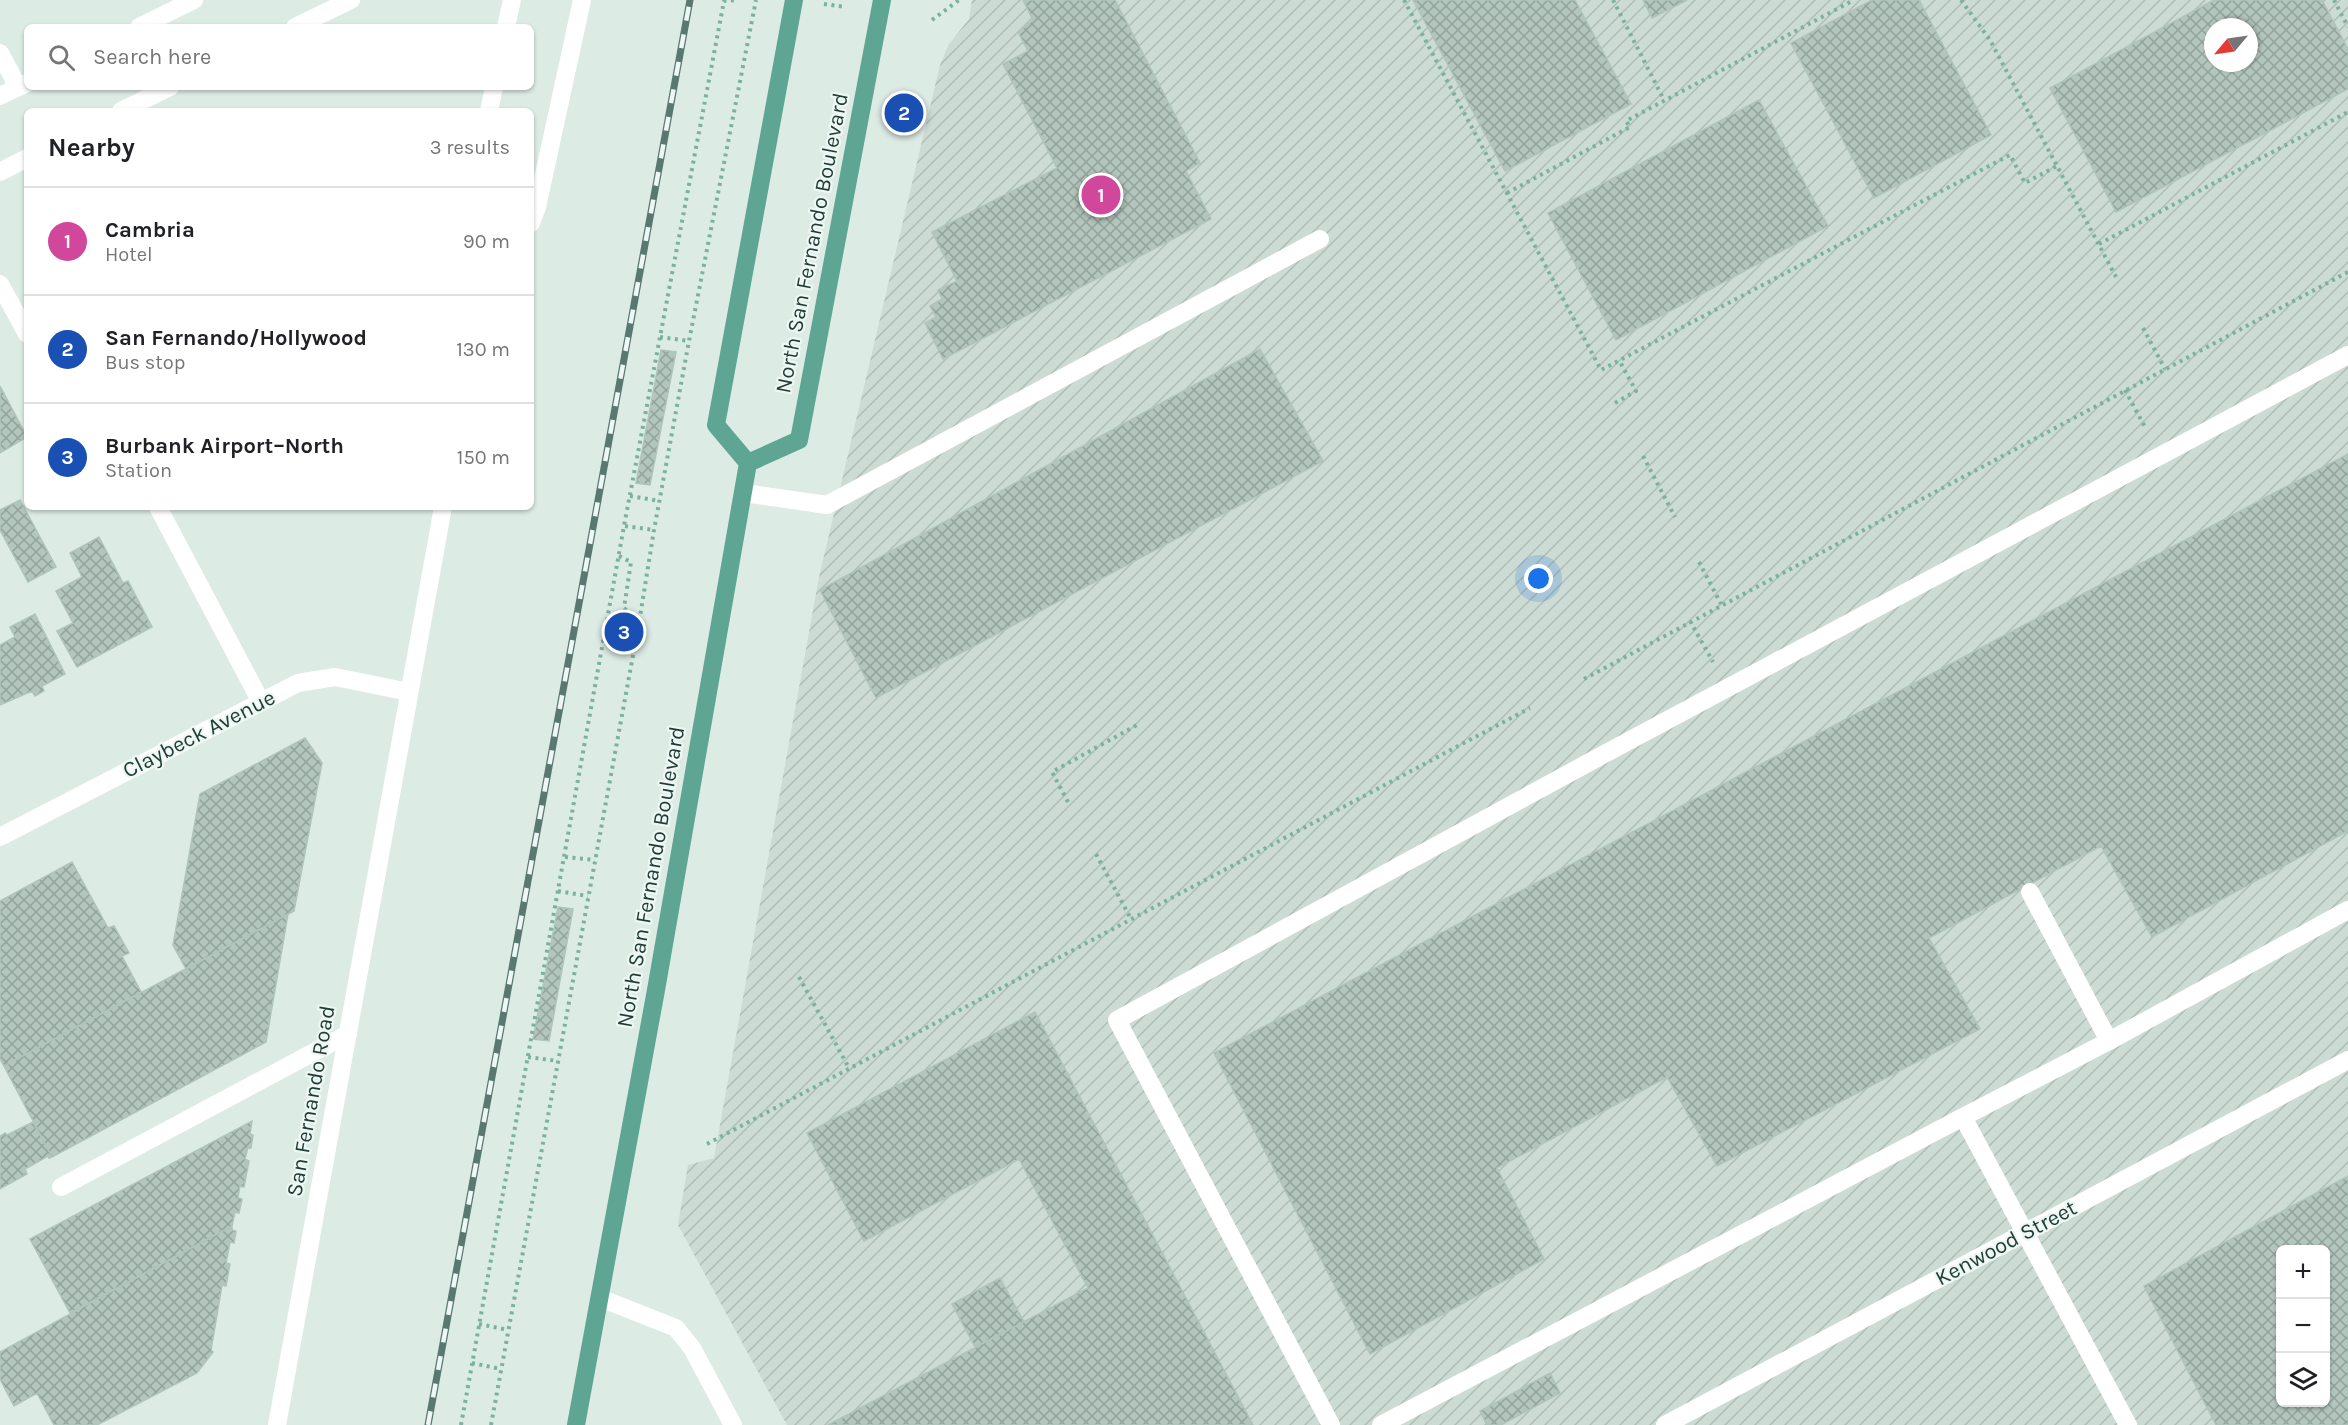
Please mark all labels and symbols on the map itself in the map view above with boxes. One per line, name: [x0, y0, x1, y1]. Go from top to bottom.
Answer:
north arrow: [2204, 18, 2258, 72]
pin: 2: [884, 90, 924, 136]
street label: North San Fernando Boulevard: [770, 91, 854, 395]
pin: 1: [1082, 172, 1120, 218]
your location: [1524, 564, 1553, 593]
pin: 3: [604, 610, 644, 654]
street label: Claybeck Avenue: [118, 684, 280, 784]
street label: North San Fernando Boulevard: [612, 724, 690, 1030]
street label: San Fernando Road: [281, 1003, 341, 1199]
street label: Kenwood Street: [1931, 1195, 2081, 1291]

